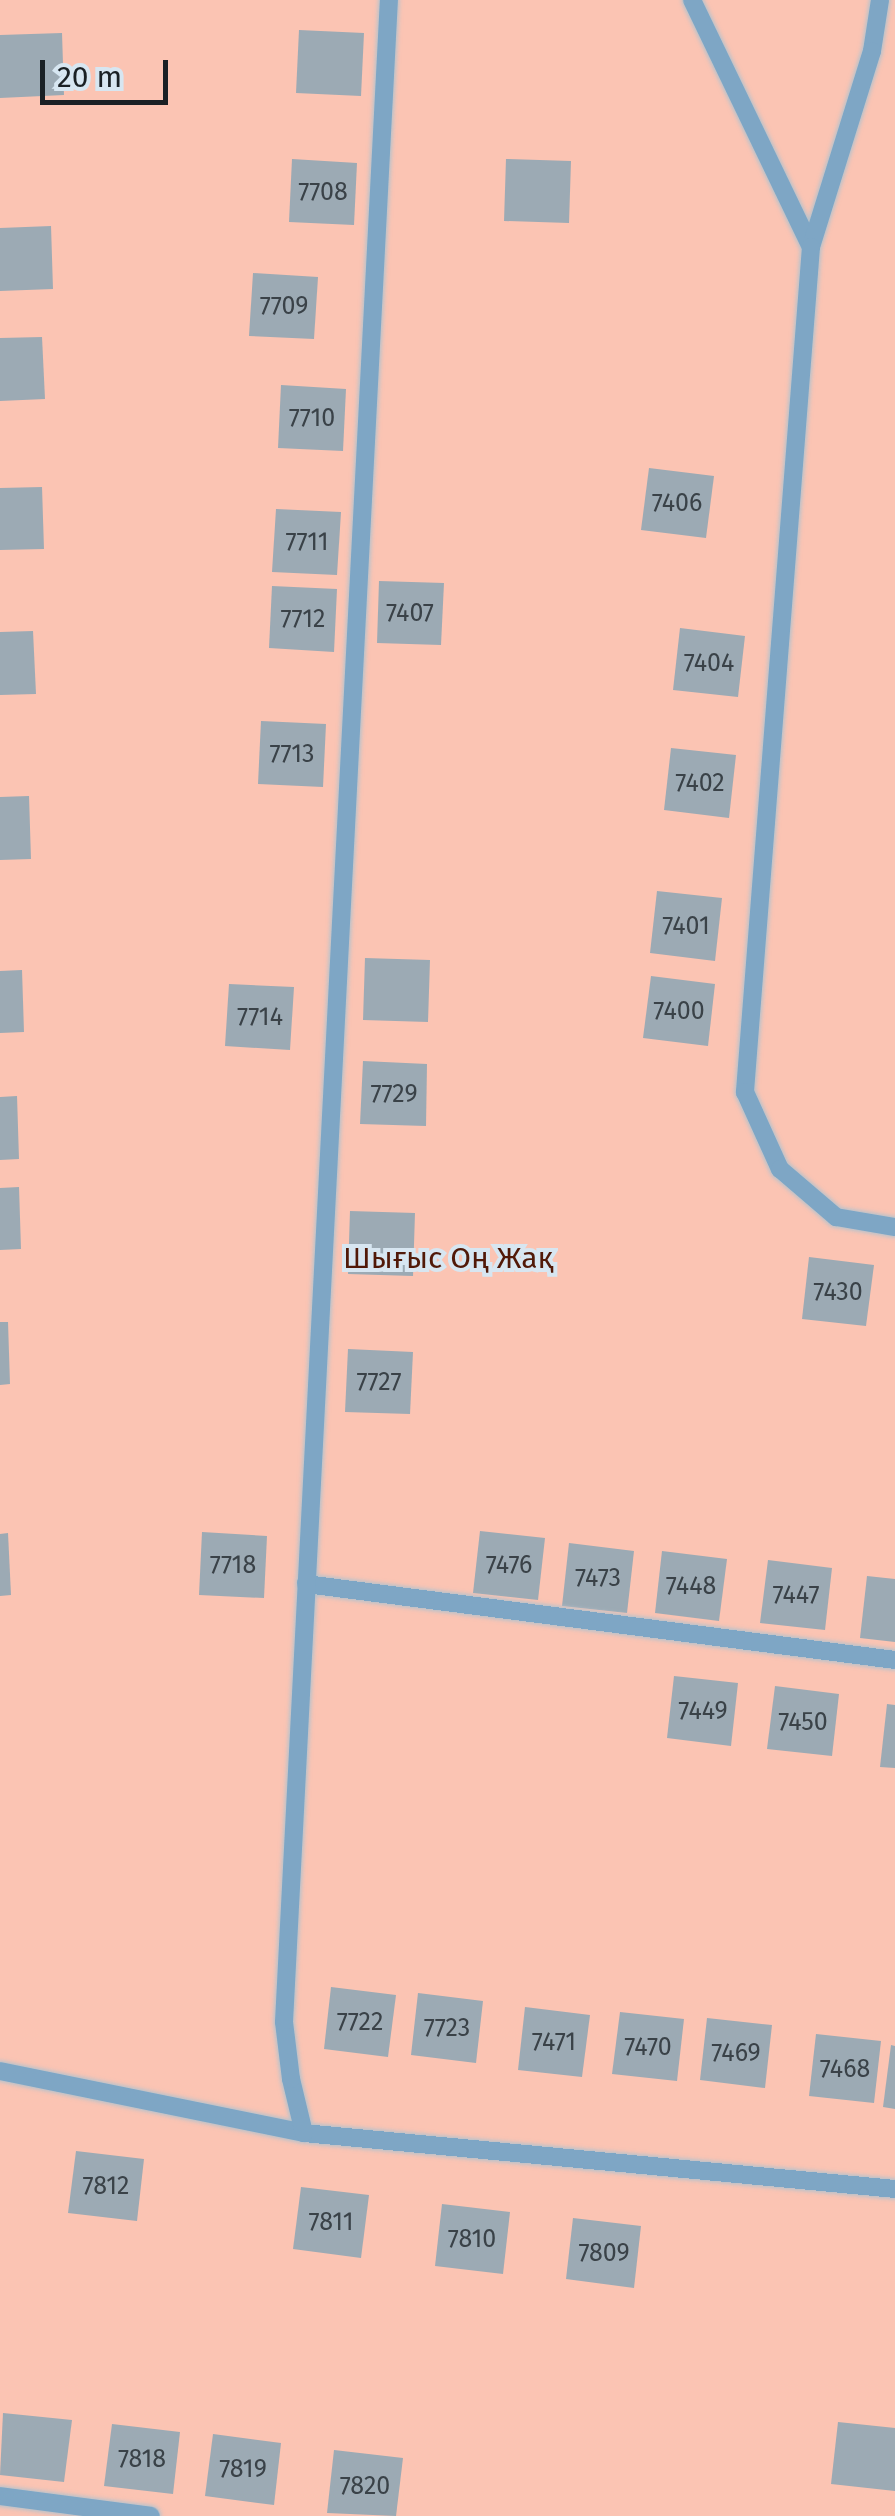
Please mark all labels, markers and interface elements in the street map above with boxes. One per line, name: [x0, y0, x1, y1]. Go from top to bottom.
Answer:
scale bar: [45, 40, 172, 102]
text: 20 m: [57, 59, 122, 95]
house number: 7708: [298, 177, 348, 207]
house number: 7709: [260, 291, 308, 321]
house number: 7710: [289, 403, 335, 433]
house number: 7406: [652, 488, 702, 518]
house number: 7711: [285, 527, 329, 557]
house number: 7407: [386, 598, 434, 628]
house number: 7712: [281, 604, 325, 634]
house number: 7404: [684, 648, 734, 678]
house number: 7713: [269, 739, 315, 769]
house number: 7402: [675, 768, 725, 798]
house number: 7401: [662, 911, 710, 941]
house number: 7400: [653, 996, 705, 1026]
house number: 7714: [237, 1002, 283, 1032]
house number: 7729: [370, 1079, 418, 1109]
park label: Шығыс Оң Жақ: [343, 1240, 553, 1276]
house number: 7430: [813, 1277, 863, 1307]
house number: 7727: [356, 1367, 402, 1397]
house number: 7718: [210, 1550, 256, 1580]
house number: 7476: [486, 1550, 532, 1580]
house number: 7473: [575, 1563, 621, 1593]
house number: 7448: [666, 1571, 716, 1601]
house number: 7447: [772, 1580, 820, 1610]
house number: 7449: [678, 1696, 728, 1726]
house number: 7450: [778, 1707, 828, 1737]
house number: 7722: [337, 2007, 383, 2037]
house number: 7723: [424, 2013, 470, 2043]
house number: 7471: [532, 2027, 576, 2057]
house number: 7470: [624, 2032, 672, 2062]
house number: 7469: [711, 2038, 761, 2068]
house number: 7468: [820, 2054, 870, 2084]
house number: 7812: [83, 2171, 129, 2201]
house number: 7811: [309, 2207, 353, 2237]
house number: 7810: [448, 2224, 496, 2254]
house number: 7809: [578, 2238, 630, 2268]
house number: 7818: [118, 2444, 166, 2474]
house number: 7819: [219, 2454, 267, 2484]
house number: 7820: [340, 2471, 390, 2501]

